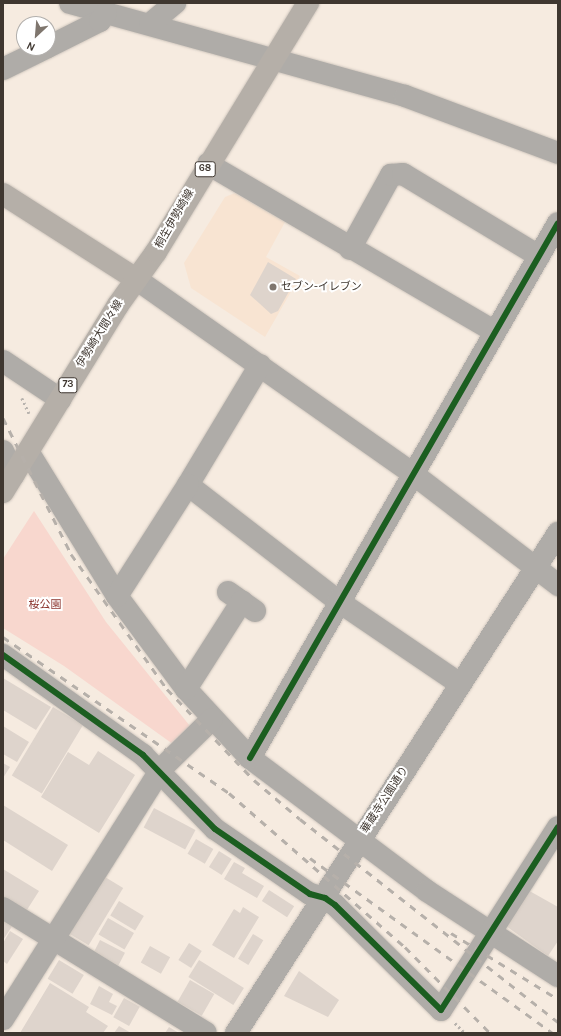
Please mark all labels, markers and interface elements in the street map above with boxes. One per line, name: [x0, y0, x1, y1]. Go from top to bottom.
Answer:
north arrow: [16, 16, 56, 56]
text: N: [25, 39, 37, 54]
road number: 68: [194, 161, 216, 177]
street label: 桐生伊勢崎線: [153, 187, 197, 251]
place label: セブン-イレブン: [281, 280, 362, 294]
marker: セブン-イレブン: [268, 282, 278, 292]
street label: 伊勢崎大間々線: [74, 298, 126, 370]
road number: 73: [58, 377, 78, 393]
park label: 桜公園: [29, 598, 61, 612]
street label: 華蔵寺公園通り: [358, 764, 412, 836]

